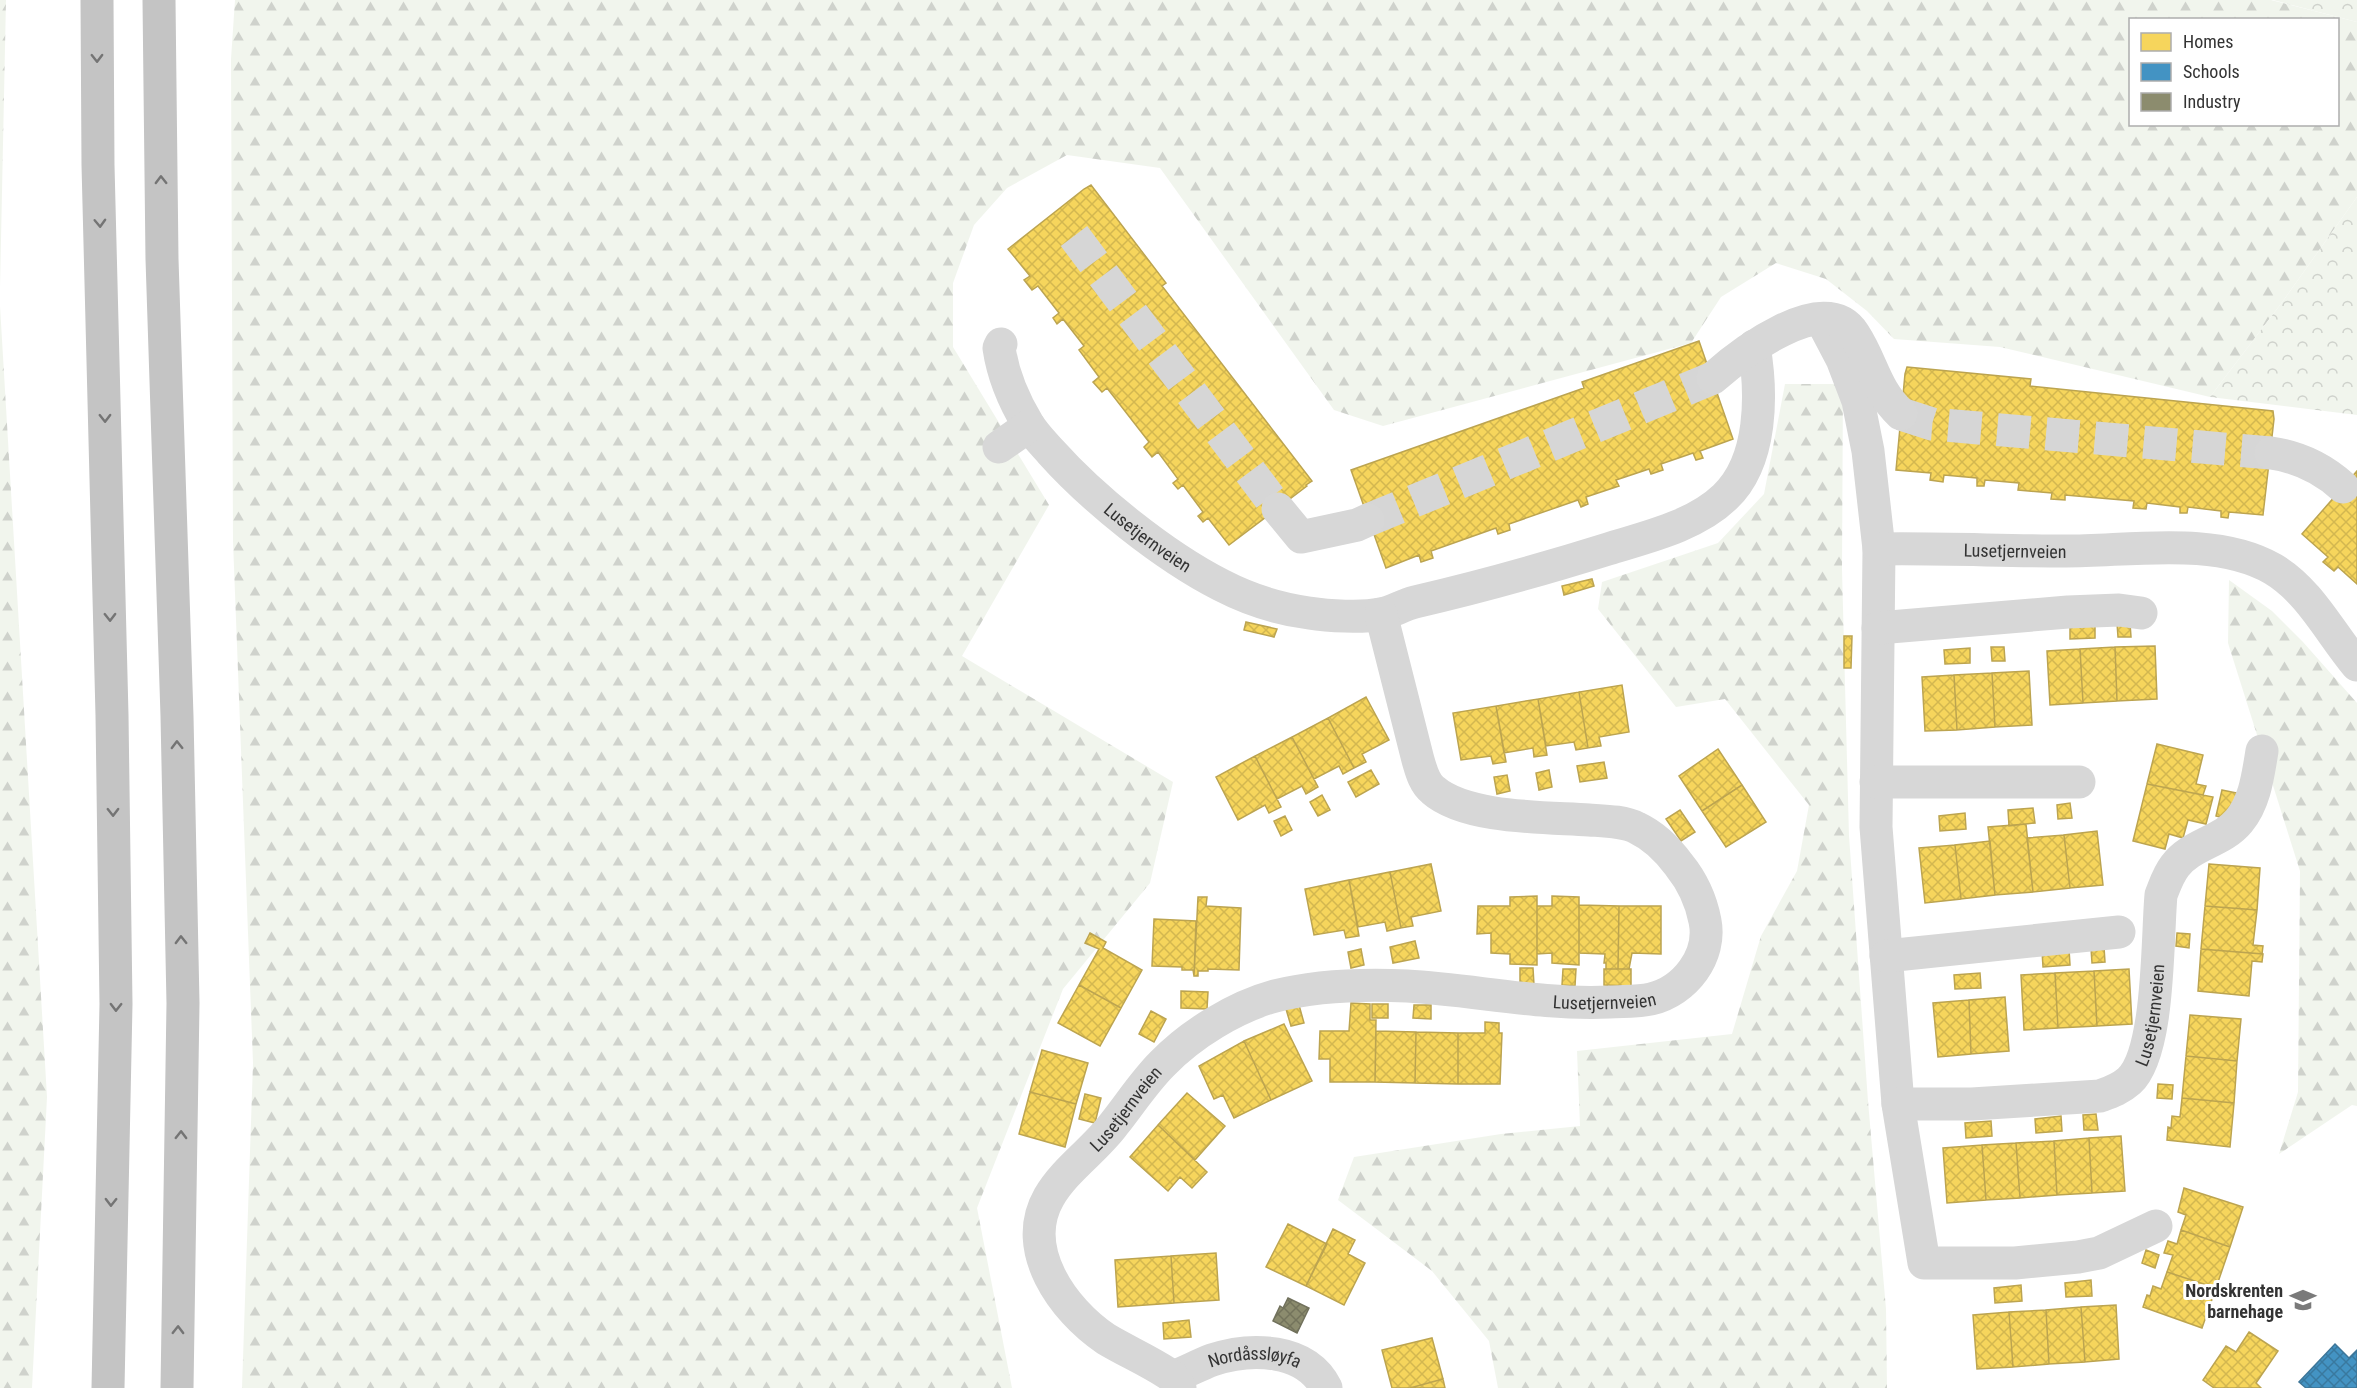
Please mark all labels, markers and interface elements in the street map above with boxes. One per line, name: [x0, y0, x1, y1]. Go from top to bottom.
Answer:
legend: [2129, 18, 2339, 126]
text: Homes: [2183, 31, 2233, 52]
one-way arrow: [91, 54, 103, 63]
text: Schools: [2183, 61, 2240, 82]
text: Industry: [2183, 91, 2241, 112]
one-way arrow: [154, 175, 167, 184]
one-way arrow: [94, 219, 106, 228]
one-way arrow: [99, 414, 111, 423]
street label: Lusetjernveien: [1100, 498, 1195, 576]
street label: Lusetjernveien: [1963, 539, 2066, 562]
one-way arrow: [104, 612, 116, 621]
one-way arrow: [171, 740, 184, 749]
one-way arrow: [107, 807, 120, 816]
one-way arrow: [175, 935, 188, 944]
street label: Lusetjernveien: [2130, 963, 2168, 1069]
street label: Lusetjernveien: [1552, 988, 1658, 1013]
one-way arrow: [109, 1002, 122, 1011]
street label: Lusetjernveien: [1085, 1061, 1165, 1155]
one-way arrow: [175, 1130, 187, 1139]
one-way arrow: [105, 1197, 118, 1206]
place label: Nordskrenten barnehage: [2185, 1280, 2283, 1322]
school or university icon: Nordskrenten barnehage: [2288, 1285, 2318, 1315]
one-way arrow: [172, 1325, 185, 1334]
street label: Nordåssløyfa: [1205, 1342, 1305, 1372]

